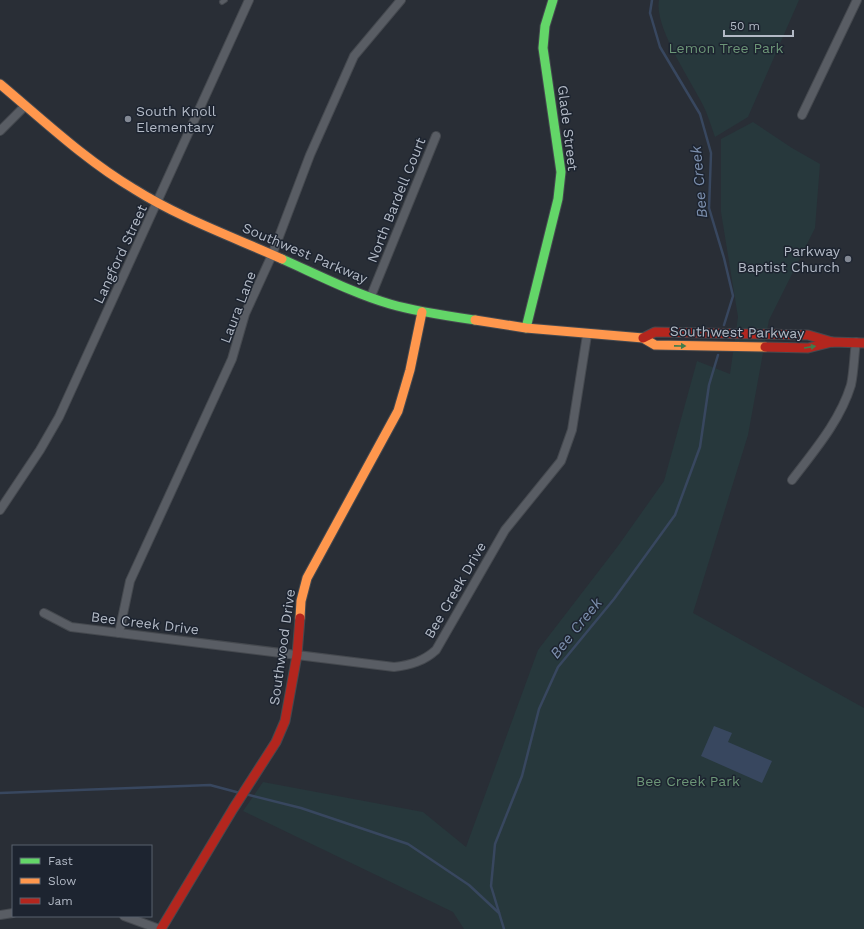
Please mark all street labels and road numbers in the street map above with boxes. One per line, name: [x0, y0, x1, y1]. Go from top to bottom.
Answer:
street label: Glade Street: [555, 84, 581, 172]
street label: North Bardell Court: [364, 135, 428, 265]
street label: Langford Street: [90, 202, 150, 306]
street label: Southwest Parkway: [240, 219, 371, 287]
street label: Laura Lane: [217, 269, 259, 345]
street label: Southwest Parkway: [670, 323, 805, 341]
street label: Bee Creek Drive: [421, 539, 489, 641]
street label: Southwood Drive: [266, 588, 298, 706]
street label: Bee Creek Drive: [90, 608, 200, 638]

